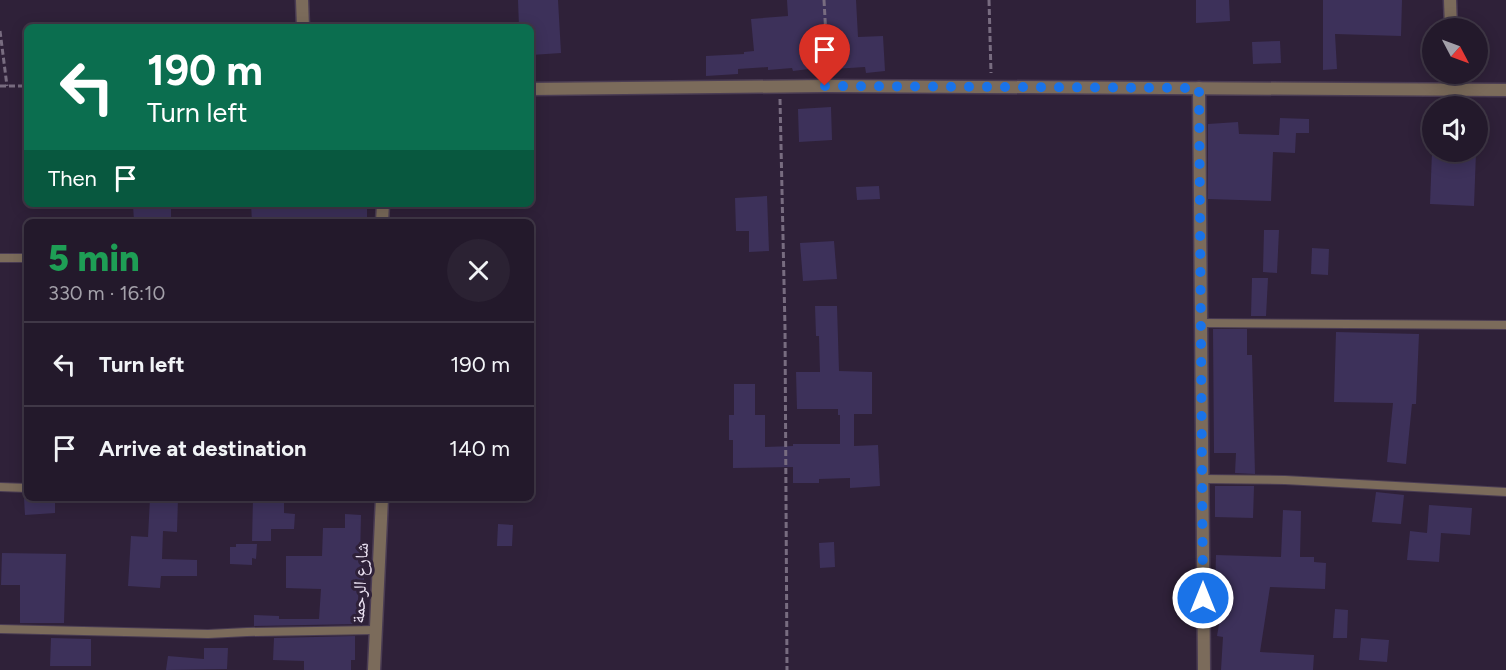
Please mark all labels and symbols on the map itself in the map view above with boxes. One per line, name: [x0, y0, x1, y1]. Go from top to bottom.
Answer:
north arrow: [1422, 18, 1488, 84]
pin: [799, 24, 850, 86]
street label: شارع الرحمة: [347, 542, 373, 624]
position arrow: [1171, 566, 1235, 630]

